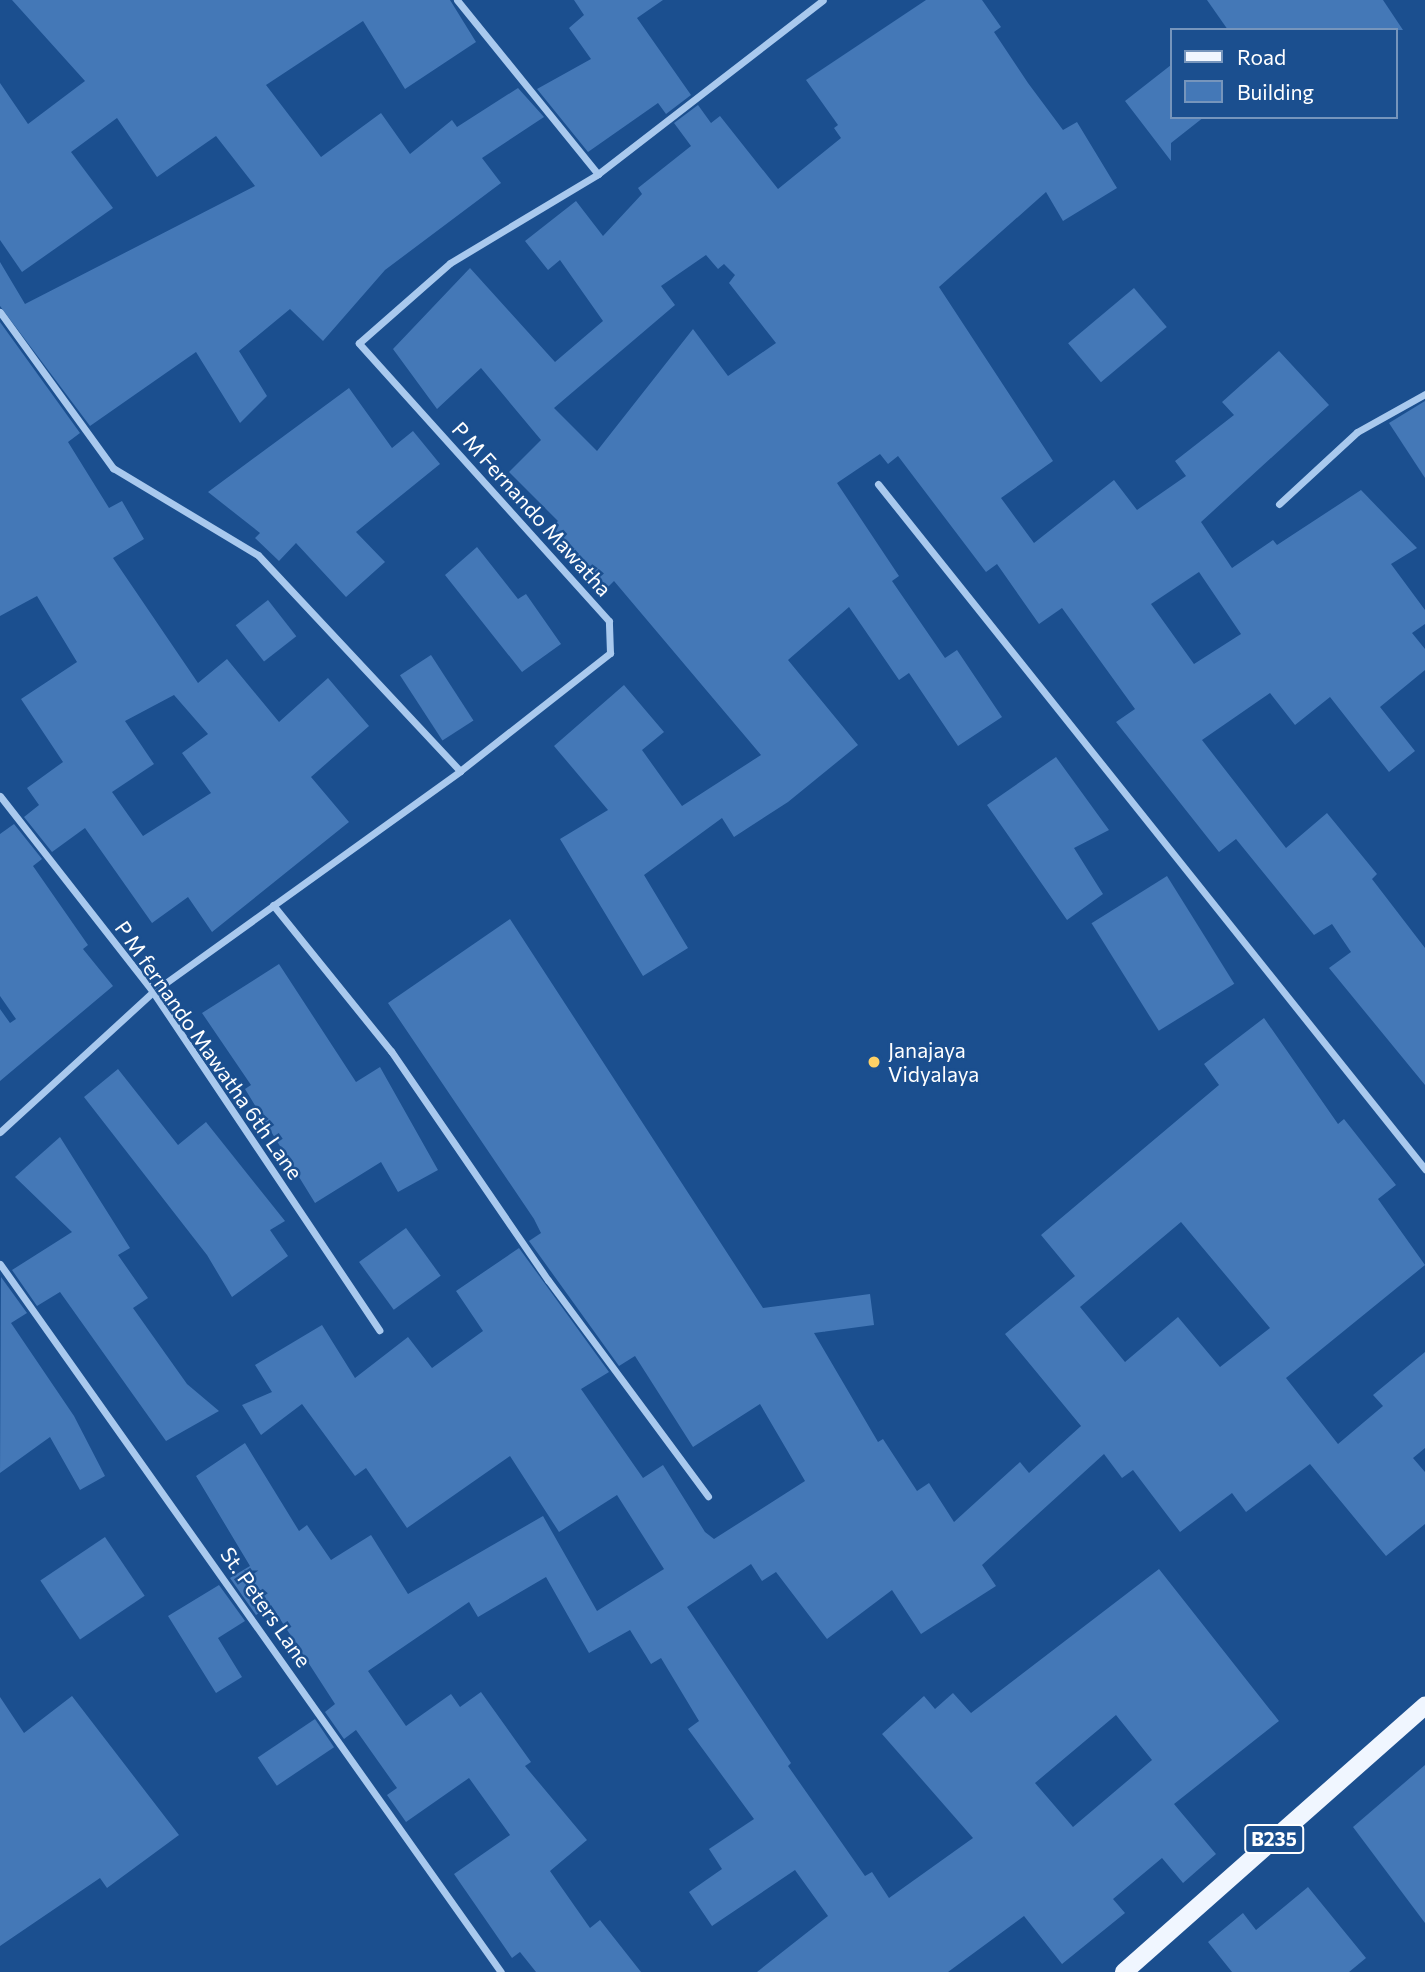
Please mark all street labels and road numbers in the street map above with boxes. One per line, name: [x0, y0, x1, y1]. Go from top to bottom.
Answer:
street label: P M Fernando Mawatha: [447, 417, 617, 601]
street label: P M fernando Mawatha 6th Lane: [110, 916, 308, 1184]
street label: St. Peters Lane: [215, 1542, 317, 1672]
road number: B235: [1242, 1824, 1306, 1854]

